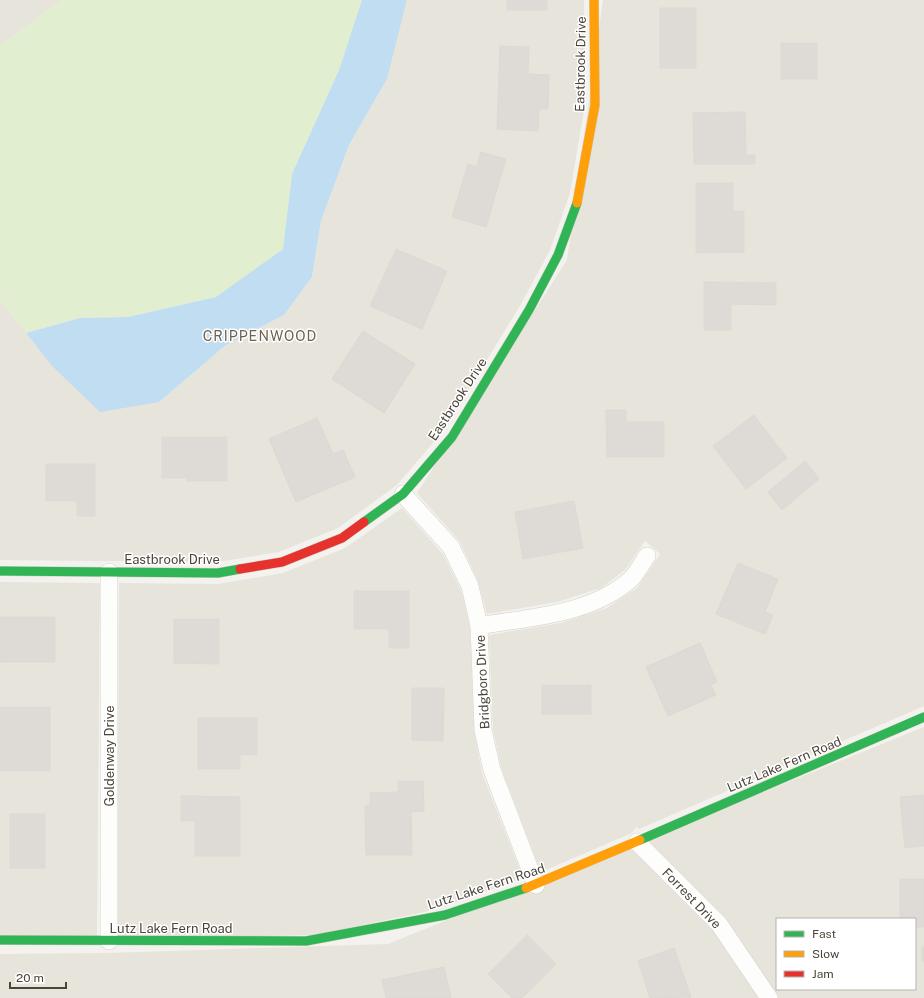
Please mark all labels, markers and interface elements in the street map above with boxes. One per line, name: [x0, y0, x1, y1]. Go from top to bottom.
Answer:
street label: Eastbrook Drive: [572, 16, 589, 112]
district label: CRIPPENWOOD: [203, 328, 317, 344]
street label: Eastbrook Drive: [425, 355, 490, 443]
street label: Eastbrook Drive: [124, 552, 220, 567]
street label: Bridgboro Drive: [473, 634, 492, 730]
street label: Goldenway Drive: [102, 705, 117, 807]
street label: Lutz Lake Fern Road: [725, 734, 844, 795]
street label: Lutz Lake Fern Road: [425, 860, 547, 913]
street label: Forrest Drive: [659, 865, 724, 932]
legend: [776, 918, 916, 990]
street label: Lutz Lake Fern Road: [110, 921, 232, 936]
text: Fast: [812, 927, 837, 941]
text: Slow: [812, 947, 840, 961]
scale bar: [10, 964, 66, 990]
text: Jam: [812, 967, 834, 981]
text: 20 m: [16, 971, 44, 985]

